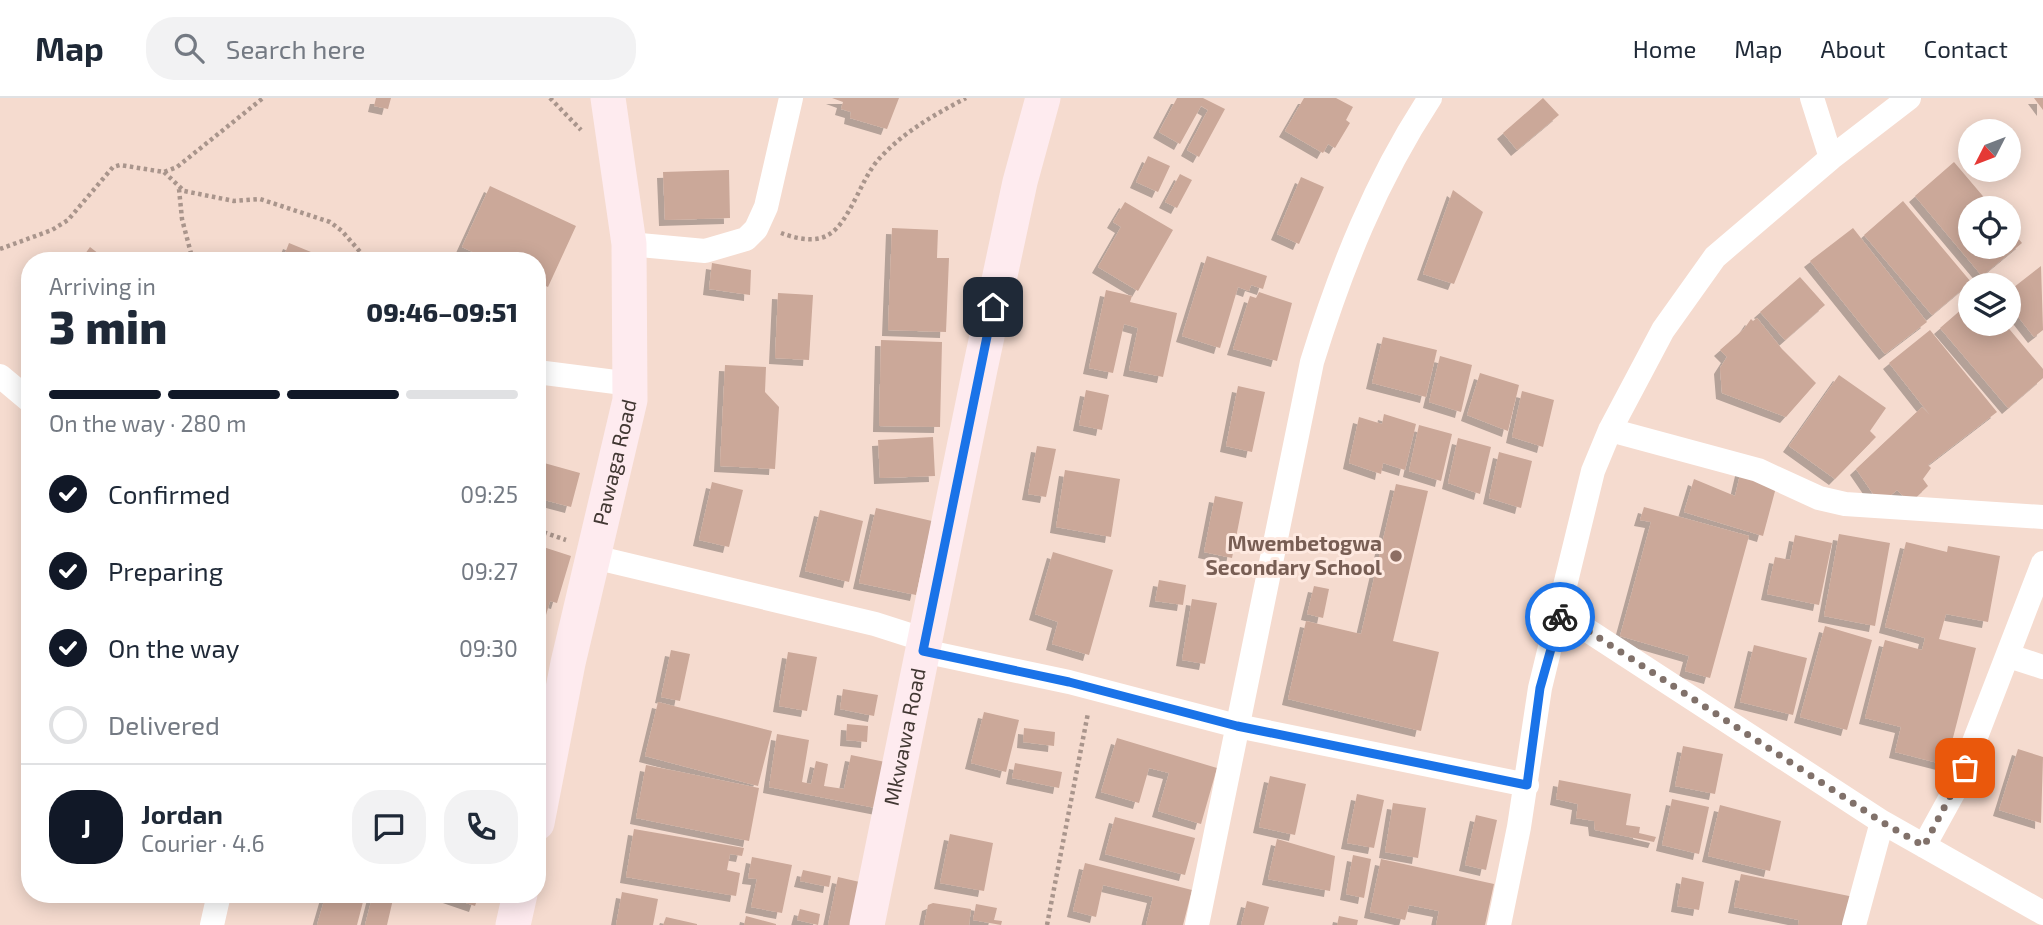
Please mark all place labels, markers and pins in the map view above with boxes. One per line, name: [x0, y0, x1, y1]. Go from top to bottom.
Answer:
pin: [963, 277, 1023, 337]
place label: Mwembetogwa Secondary School: [1206, 530, 1382, 580]
marker: Mwembetogwa Secondary School: [1388, 548, 1404, 564]
pin: [1935, 738, 1995, 798]

